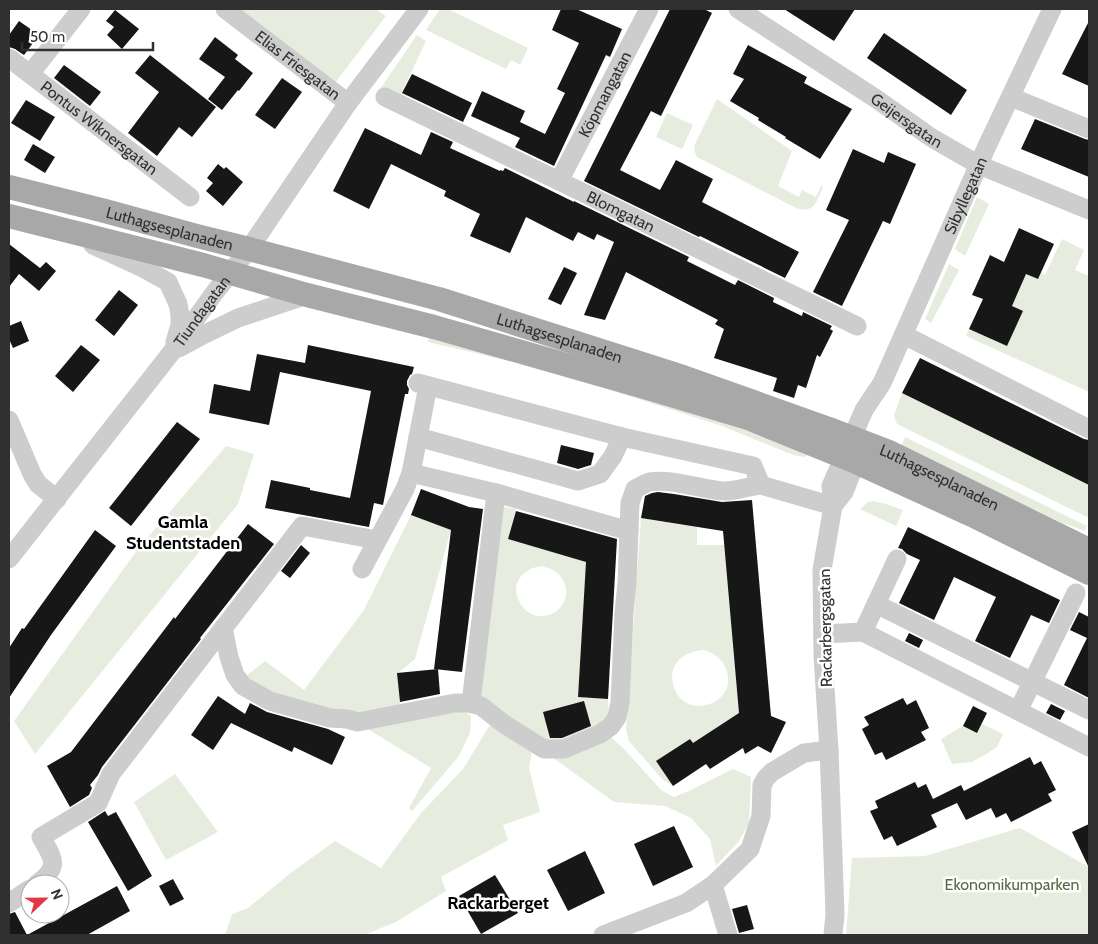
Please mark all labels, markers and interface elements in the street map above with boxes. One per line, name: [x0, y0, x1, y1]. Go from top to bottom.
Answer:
scale bar: [22, 20, 154, 52]
street label: Elias Friesgatan: [251, 27, 344, 104]
text: 50 m: [30, 28, 65, 46]
street label: Köpmangatan: [575, 48, 635, 141]
street label: Pontus Wiknersgatan: [37, 77, 162, 179]
street label: Geijersgatan: [867, 89, 946, 152]
street label: Sibyllegatan: [940, 154, 991, 237]
street label: Blomgatan: [583, 187, 658, 236]
street label: Luthagsesplanaden: [104, 203, 235, 255]
street label: Tiundagatan: [170, 272, 234, 350]
street label: Luthagsesplanaden: [494, 309, 625, 367]
street label: Luthagsesplanaden: [877, 440, 1002, 514]
district label: Gamla Studentstaden: [126, 511, 240, 554]
street label: Rackarbergsgatan: [815, 569, 836, 687]
north arrow: [20, 874, 70, 924]
park label: Ekonomikumparken: [945, 875, 1079, 894]
text: N: [47, 886, 67, 902]
district label: Rackarberget: [447, 892, 549, 914]

